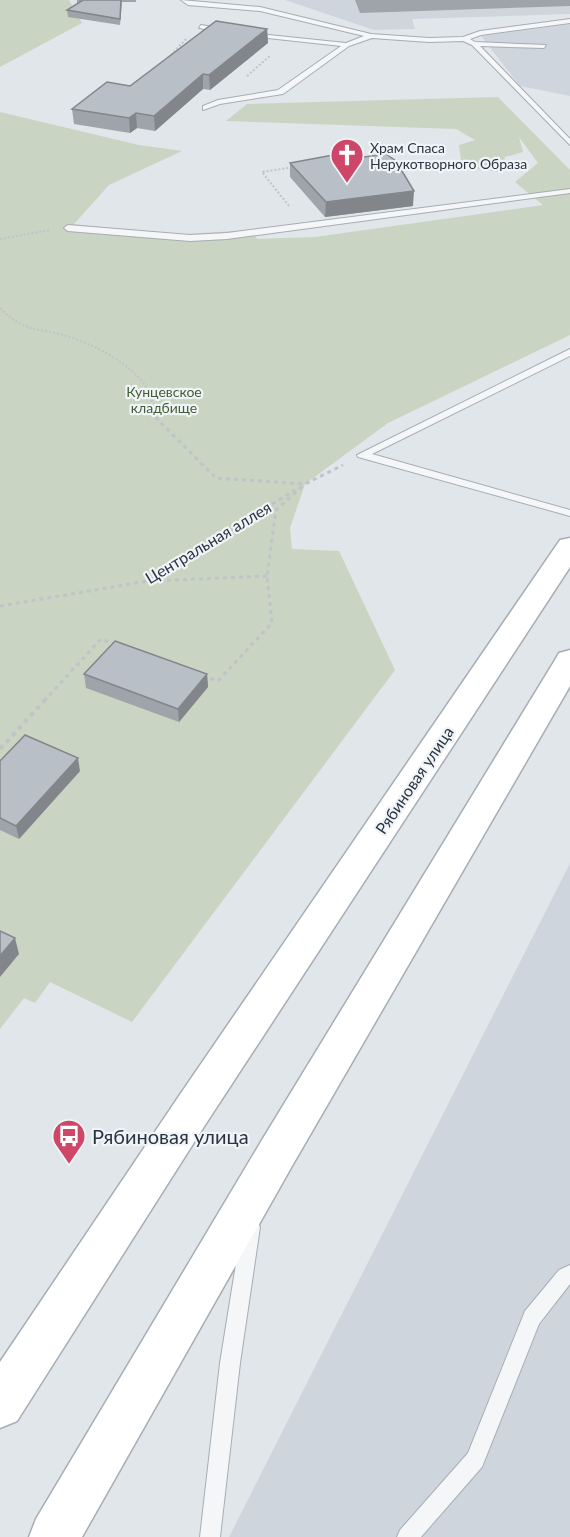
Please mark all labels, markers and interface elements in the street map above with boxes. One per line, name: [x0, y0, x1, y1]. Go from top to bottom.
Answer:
church icon: Храм Спаса Нерукотворного Образа: [329, 137, 365, 184]
place label: Храм Спаса Нерукотворного Образа: [370, 139, 527, 172]
park label: Кунцевское кладбище: [126, 383, 202, 416]
street label: Центральная аллея: [142, 497, 274, 587]
street label: Рябиновая улица: [371, 723, 457, 837]
bus stop icon: Рябиновая улица: [51, 1118, 87, 1165]
place label: Рябиновая улица: [92, 1124, 249, 1148]

